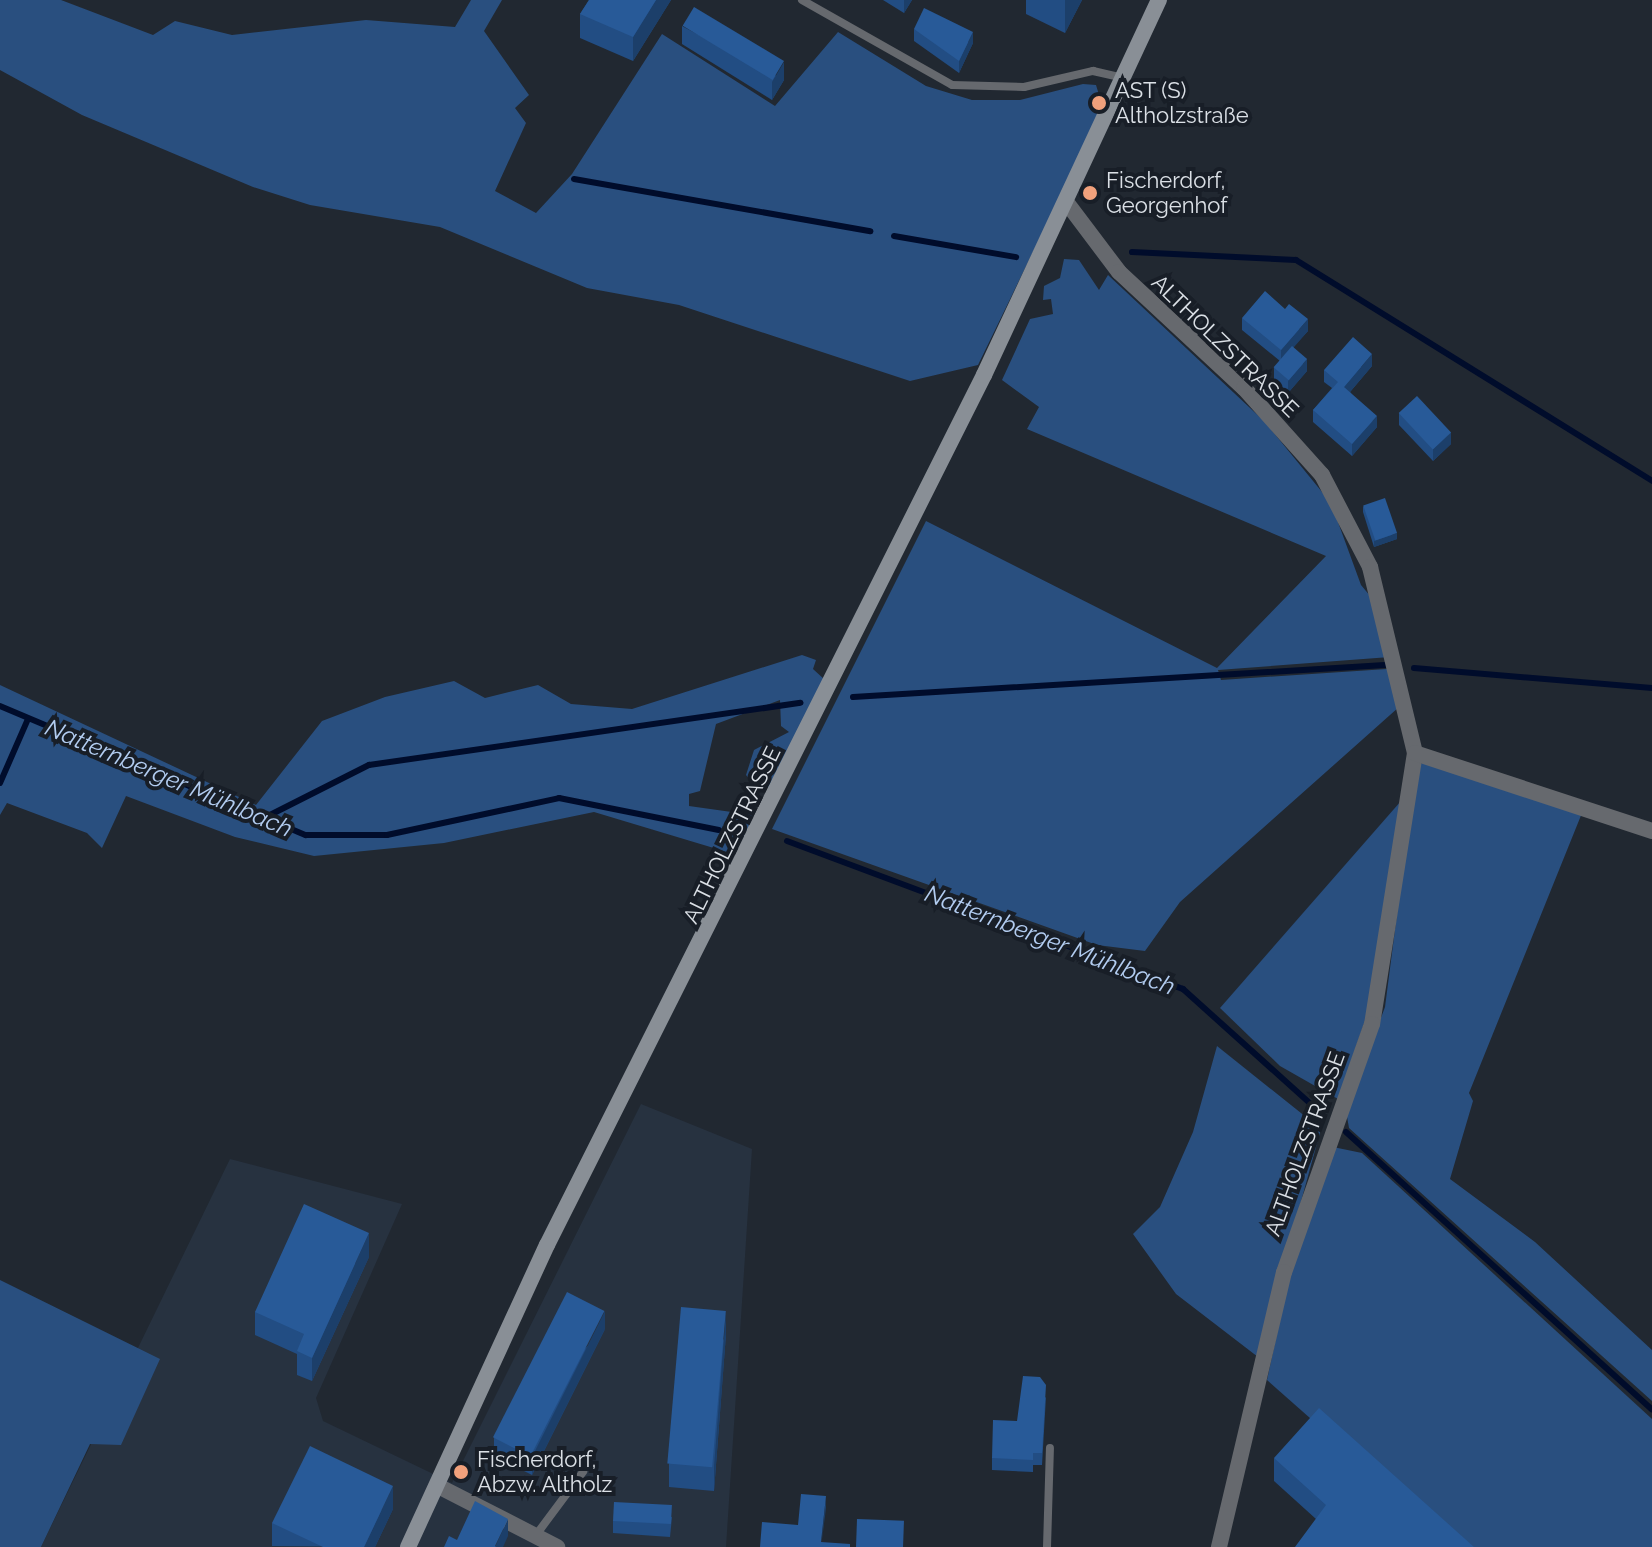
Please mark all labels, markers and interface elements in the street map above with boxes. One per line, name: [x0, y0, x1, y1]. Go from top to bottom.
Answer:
place label: AST (S) Altholzstraße: [1115, 77, 1249, 128]
marker: AST (S) Altholzstraße: [1090, 94, 1108, 112]
place label: Fischerdorf, Georgenhof: [1106, 167, 1227, 218]
marker: Fischerdorf, Georgenhof: [1081, 184, 1099, 202]
street label: ALTHOLZSTRASSE: [1146, 269, 1304, 423]
water label: Natternberger Mühlbach: [41, 713, 297, 843]
street label: ALTHOLZSTRASSE: [678, 742, 786, 928]
water label: Natternberger Mühlbach: [921, 879, 1179, 1001]
street label: ALTHOLZSTRASSE: [1259, 1048, 1351, 1240]
place label: Fischerdorf, Abzw. Altholz: [477, 1446, 613, 1498]
marker: Fischerdorf, Abzw. Altholz: [452, 1463, 470, 1481]

